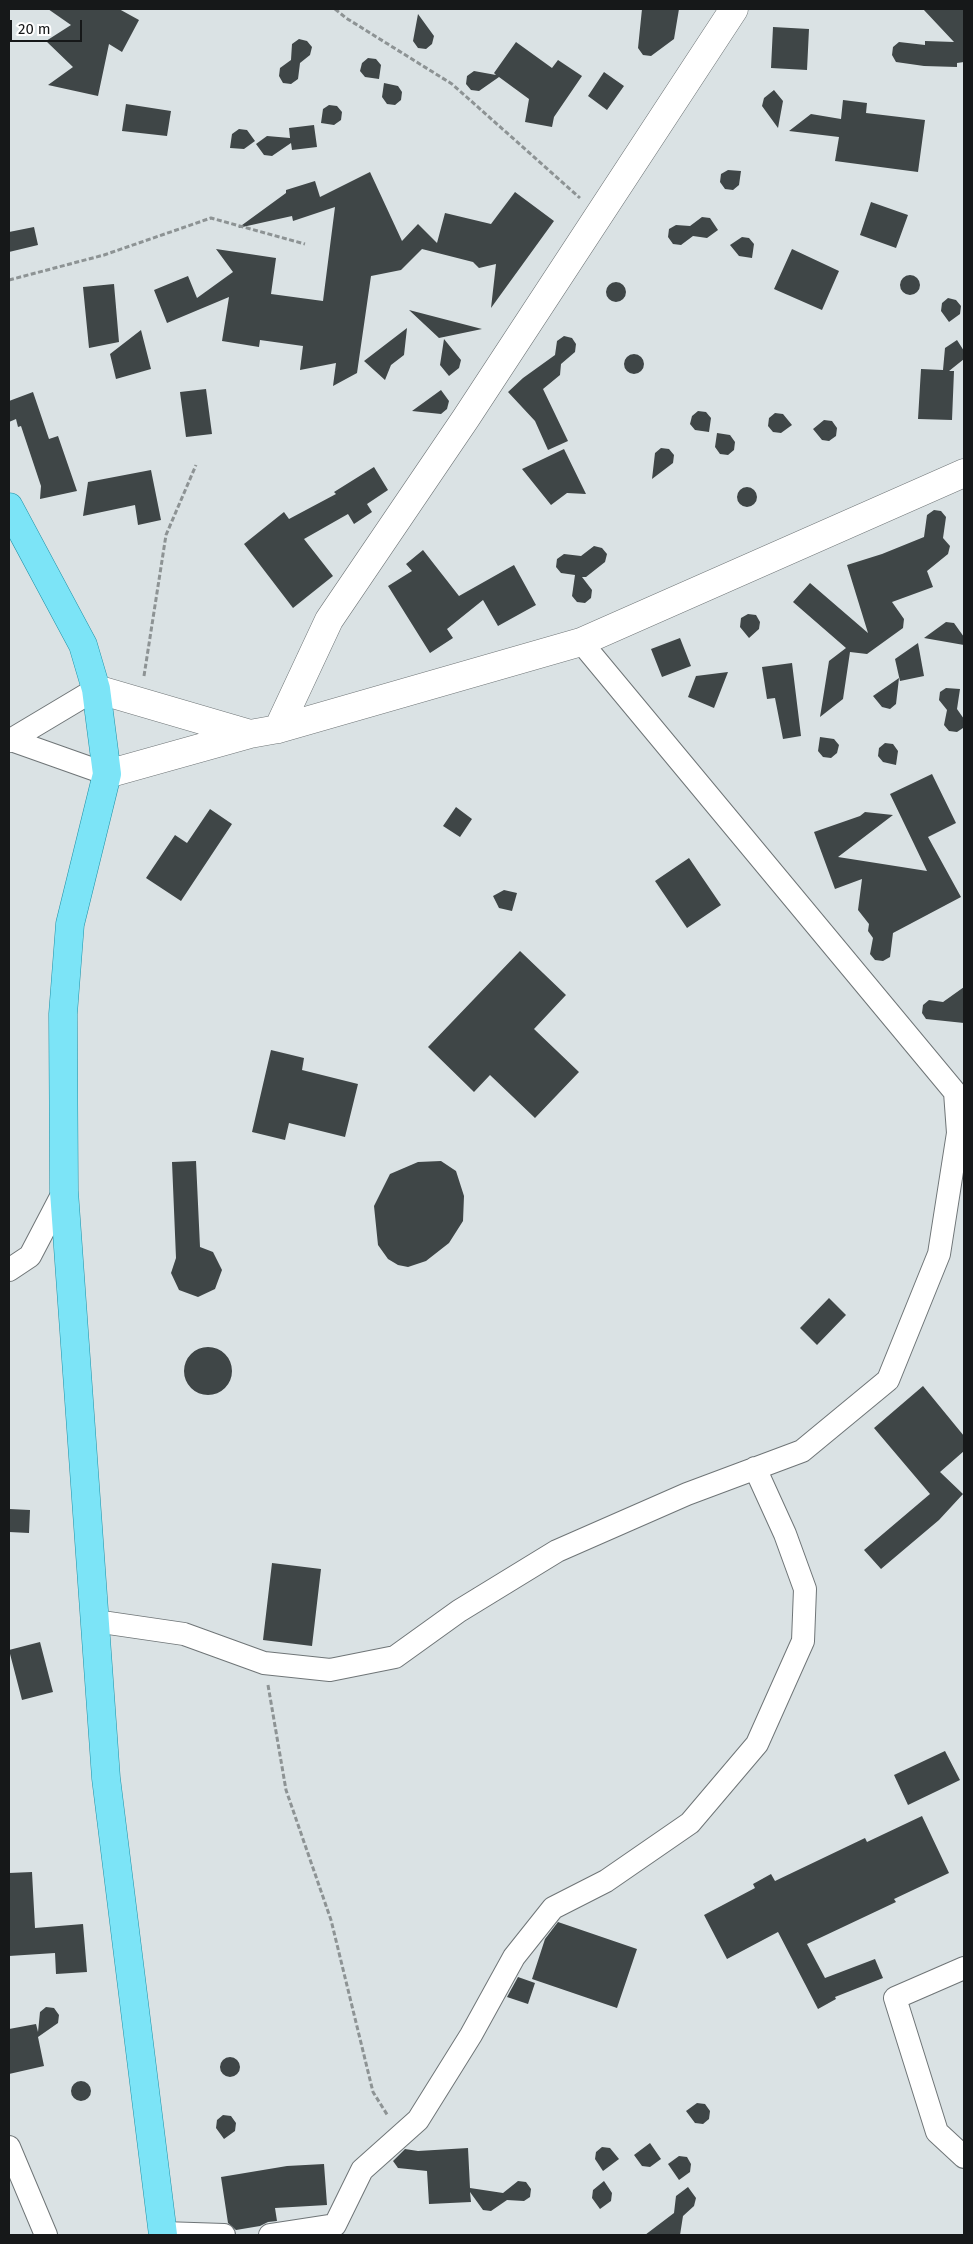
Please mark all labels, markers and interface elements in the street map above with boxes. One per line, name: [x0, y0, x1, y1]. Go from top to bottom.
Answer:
scale bar: [12, 10, 85, 42]
text: 20 m: [18, 20, 51, 38]

